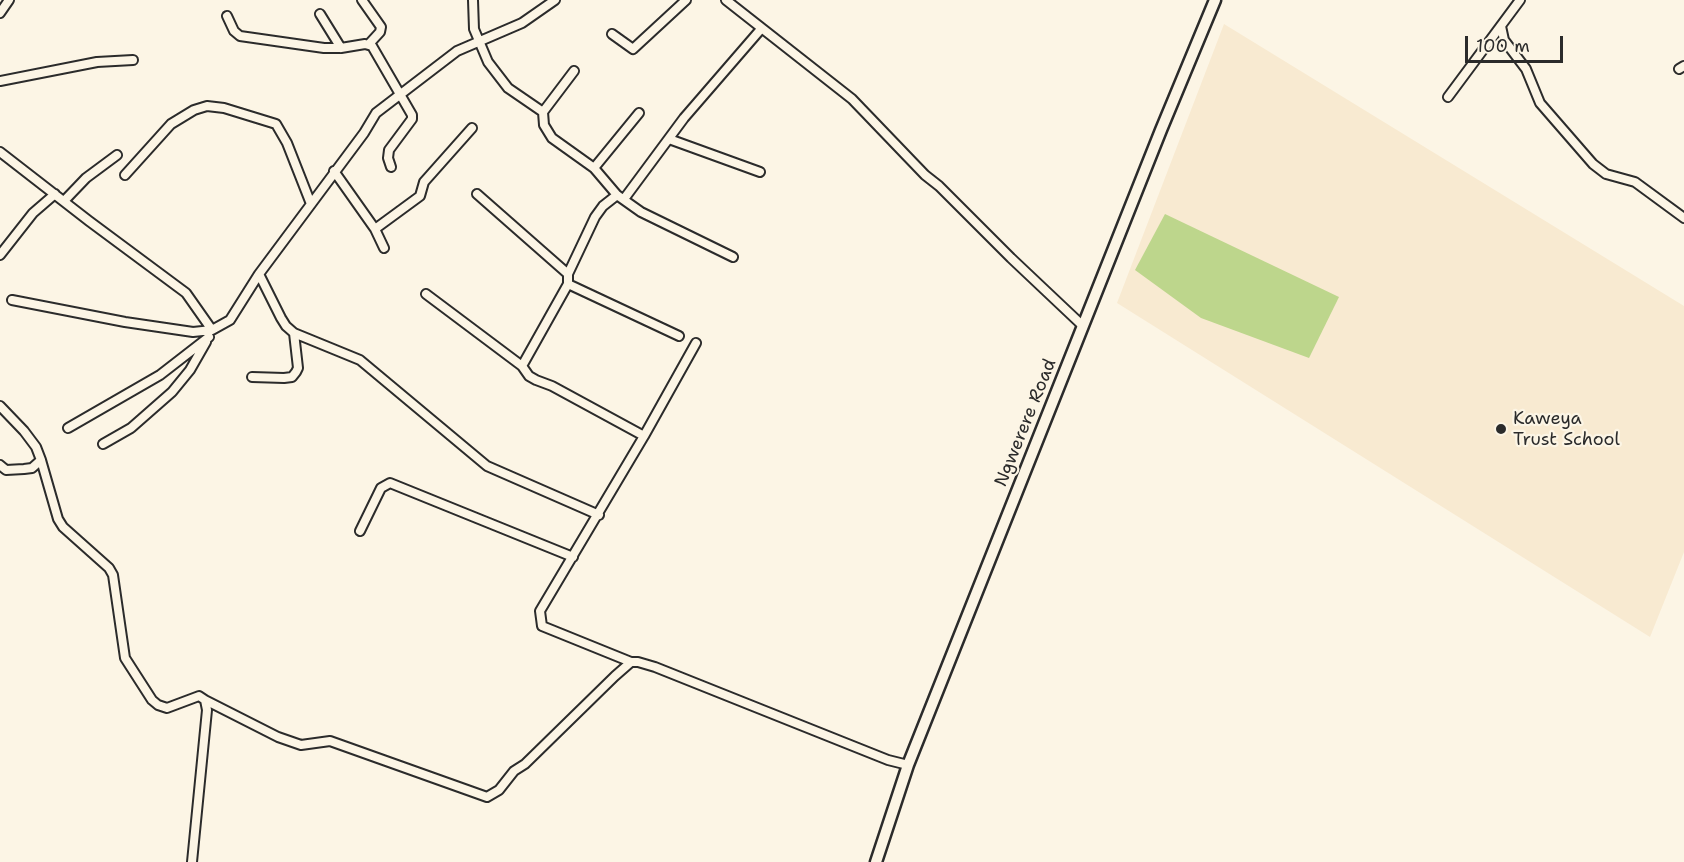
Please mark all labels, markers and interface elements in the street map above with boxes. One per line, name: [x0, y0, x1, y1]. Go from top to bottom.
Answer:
scale bar: [1468, 24, 1566, 62]
text: 100 m: [1476, 34, 1530, 58]
street label: Ngwerere Road: [991, 356, 1061, 490]
place label: Kaweya Trust School: [1513, 408, 1620, 450]
marker: Kaweya Trust School: [1494, 422, 1508, 436]

